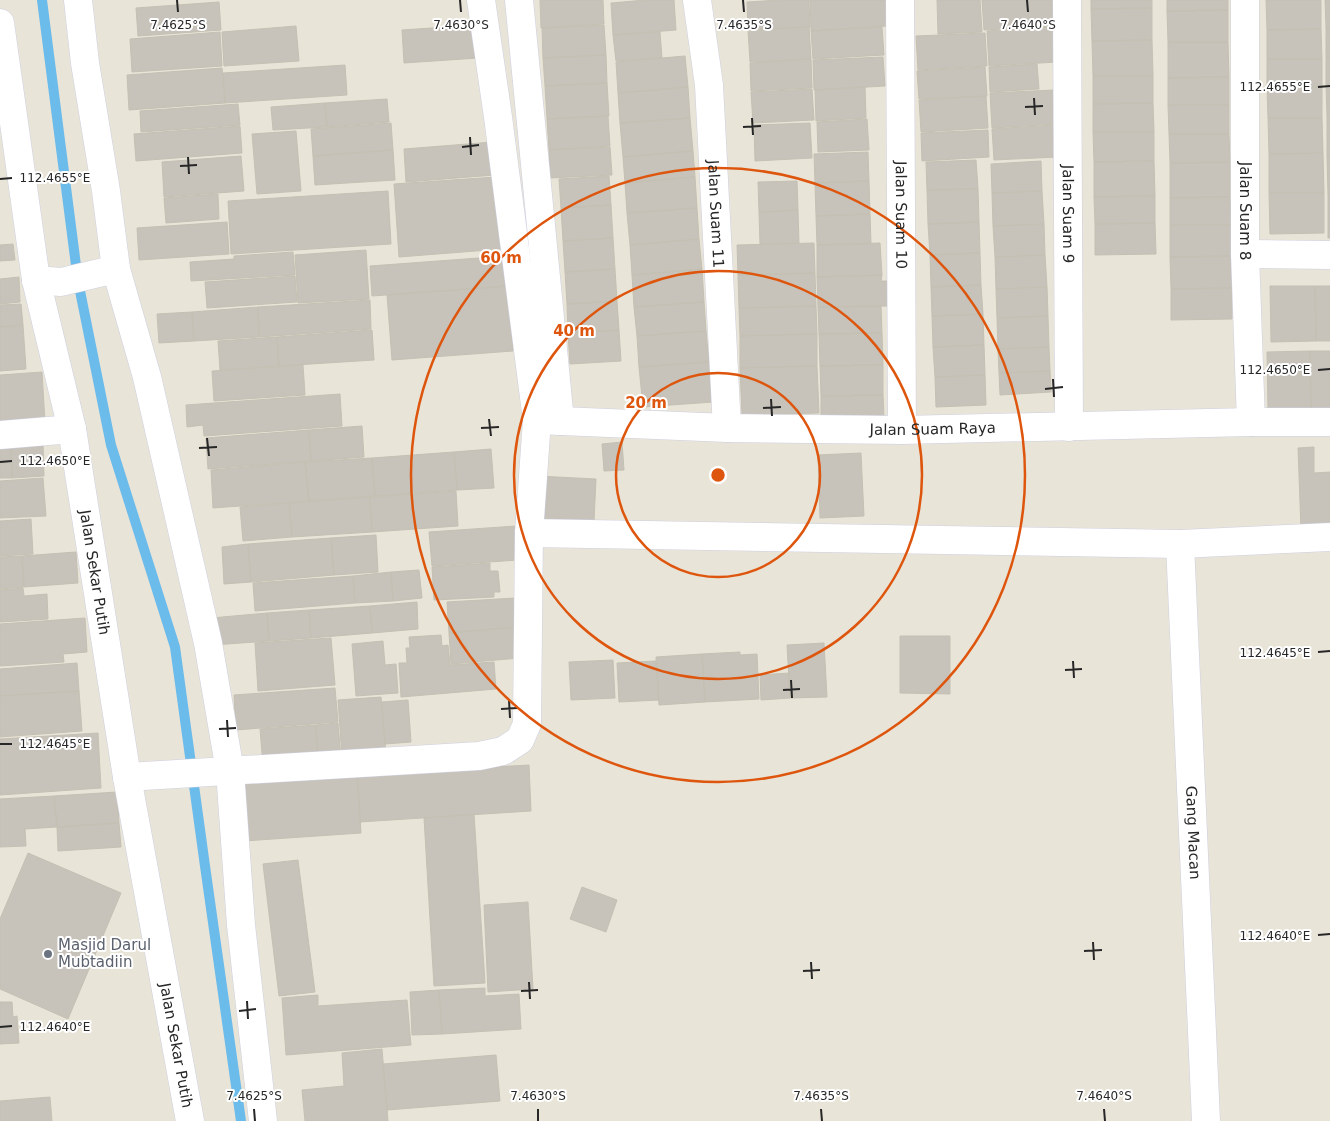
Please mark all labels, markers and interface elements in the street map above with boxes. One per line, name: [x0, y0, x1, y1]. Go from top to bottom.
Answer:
text: 7.4625°S: [150, 18, 206, 32]
text: 7.4630°S: [433, 18, 489, 32]
text: 7.4635°S: [716, 18, 772, 32]
text: 7.4640°S: [1000, 18, 1056, 32]
text: 112.4655°E: [1240, 80, 1310, 94]
street label: Jalan Suam 11: [704, 159, 728, 268]
street label: Jalan Suam 10: [892, 160, 910, 269]
street label: Jalan Suam 8: [1236, 161, 1254, 261]
street label: Jalan Suam 9: [1059, 164, 1077, 263]
text: 112.4655°E: [20, 171, 90, 185]
text: 60 m: [480, 249, 522, 267]
text: 40 m: [553, 322, 595, 340]
text: 112.4650°E: [1240, 363, 1310, 377]
text: 20 m: [625, 394, 667, 412]
street label: Jalan Suam Raya: [869, 419, 996, 439]
text: 112.4650°E: [20, 454, 90, 468]
centre of rings: [709, 466, 727, 484]
street label: Jalan Sekar Putih: [76, 508, 113, 636]
text: 112.4645°E: [1240, 646, 1310, 660]
text: 112.4645°E: [20, 737, 90, 751]
street label: Gang Macan: [1182, 785, 1204, 880]
text: 112.4640°E: [1240, 929, 1310, 943]
place label: Masjid Darul Mubtadiin: [58, 936, 151, 971]
marker: Masjid Darul Mubtadiin: [42, 948, 54, 960]
street label: Jalan Sekar Putih: [156, 981, 196, 1109]
text: 112.4640°E: [20, 1020, 90, 1034]
text: 7.4625°S: [226, 1089, 282, 1103]
text: 7.4630°S: [510, 1089, 566, 1103]
text: 7.4635°S: [793, 1089, 849, 1103]
text: 7.4640°S: [1076, 1089, 1132, 1103]

